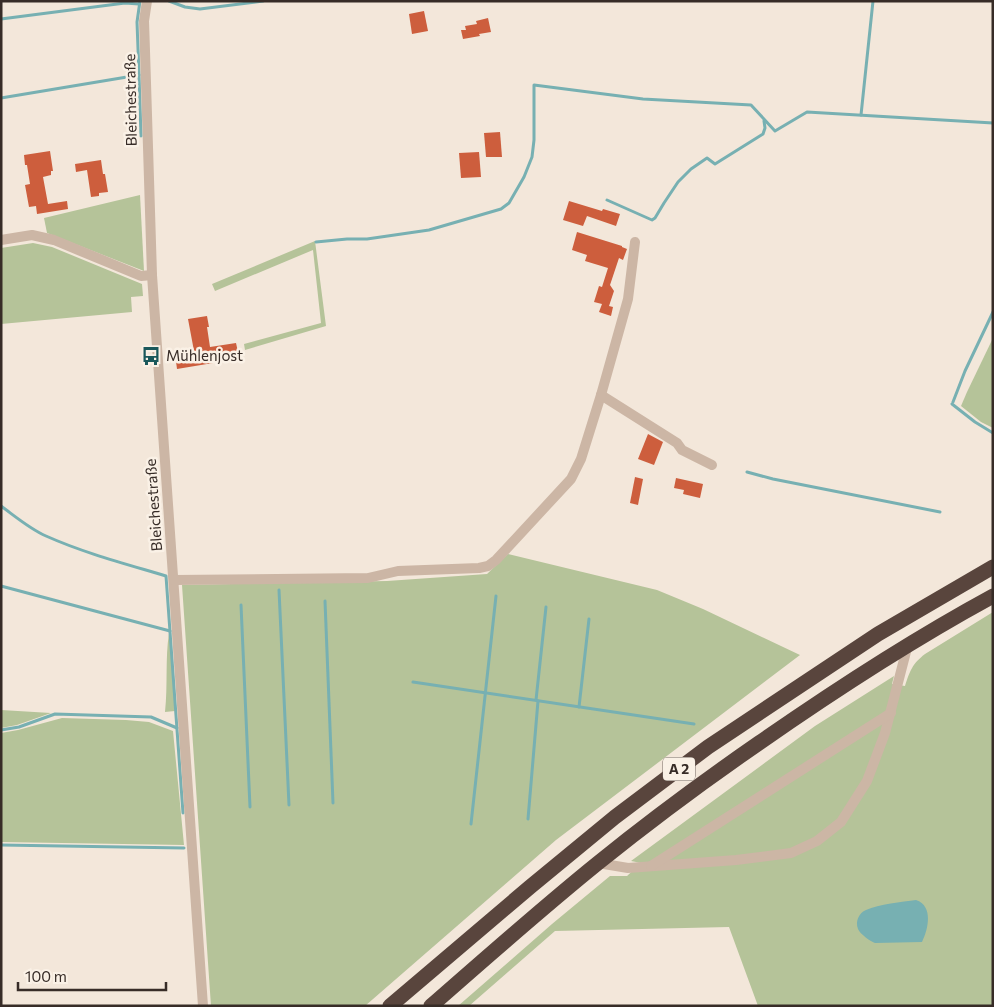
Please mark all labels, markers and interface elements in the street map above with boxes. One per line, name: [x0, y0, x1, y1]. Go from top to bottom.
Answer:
street label: Bleichestraße: [120, 53, 140, 147]
bus stop icon: Mühlenjost: [140, 345, 162, 367]
place label: Mühlenjost: [166, 346, 243, 364]
street label: Bleichestraße: [141, 458, 165, 552]
road number: A 2: [663, 758, 695, 781]
scale bar: [18, 960, 165, 992]
text: 100 m: [25, 967, 67, 985]

